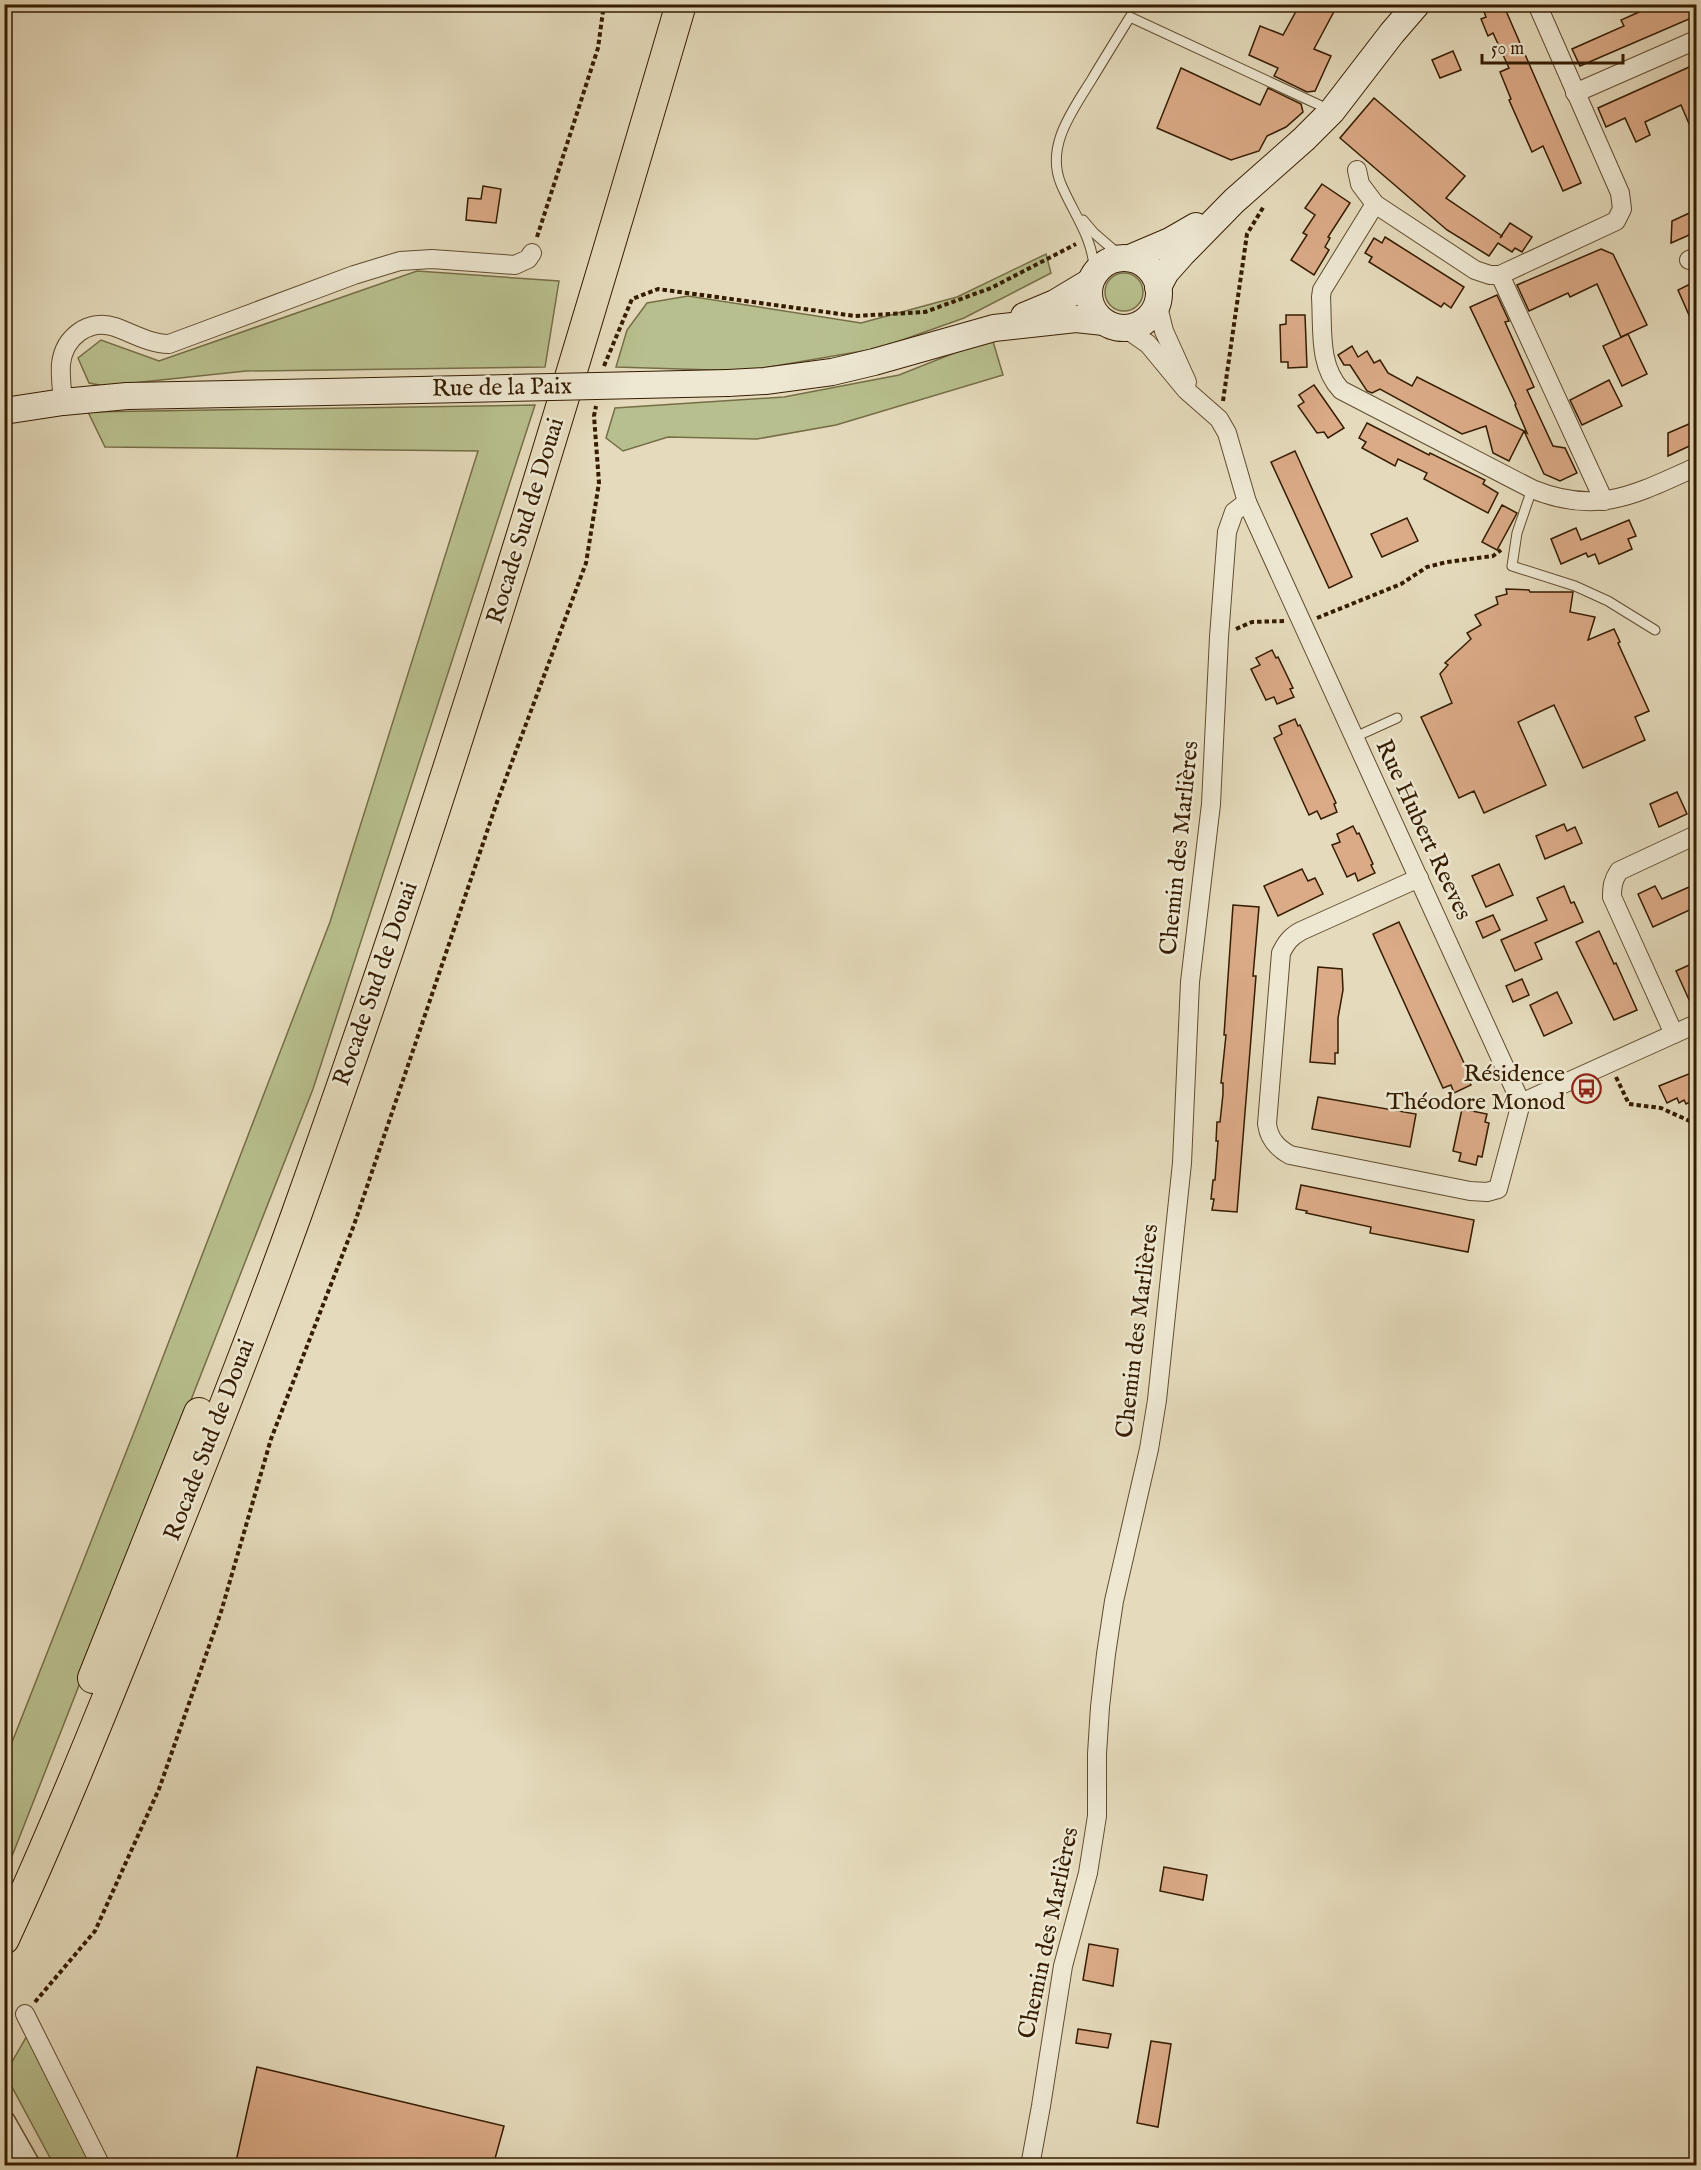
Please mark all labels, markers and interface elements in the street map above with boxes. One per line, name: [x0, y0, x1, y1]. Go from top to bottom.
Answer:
scale bar: [1482, 27, 1623, 65]
text: 50 m: [1491, 38, 1524, 61]
street label: Rue de la Paix: [432, 371, 573, 405]
street label: Rocade Sud de Douai: [480, 414, 572, 628]
street label: Rue Hubert Reeves: [1368, 735, 1478, 925]
street label: Chemin des Marlières: [1153, 739, 1207, 957]
street label: Rocade Sud de Douai: [327, 878, 425, 1090]
place label: Résidence Théodore Monod: [1386, 1059, 1565, 1118]
bus stop icon: Résidence Théodore Monod: [1570, 1072, 1602, 1104]
street label: Chemin des Marlières: [1109, 1222, 1167, 1440]
street label: Rocade Sud de Douai: [157, 1335, 263, 1545]
street label: Chemin des Marlières: [1011, 1824, 1087, 2042]

